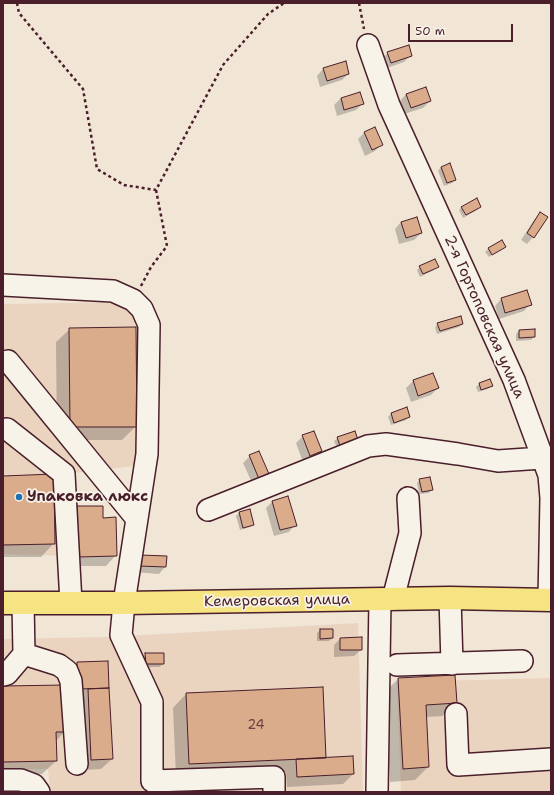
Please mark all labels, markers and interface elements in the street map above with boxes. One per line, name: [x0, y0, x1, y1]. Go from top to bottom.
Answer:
scale bar: [410, 16, 515, 42]
text: 50 m: [415, 23, 445, 39]
street label: 2-я Гортоповская улица: [440, 233, 528, 401]
place label: Упаковка люкс: [27, 488, 148, 506]
marker: Упаковка люкс: [14, 492, 24, 502]
street label: Кемеровская улица: [204, 591, 350, 611]
house number: 24: [247, 718, 265, 734]

